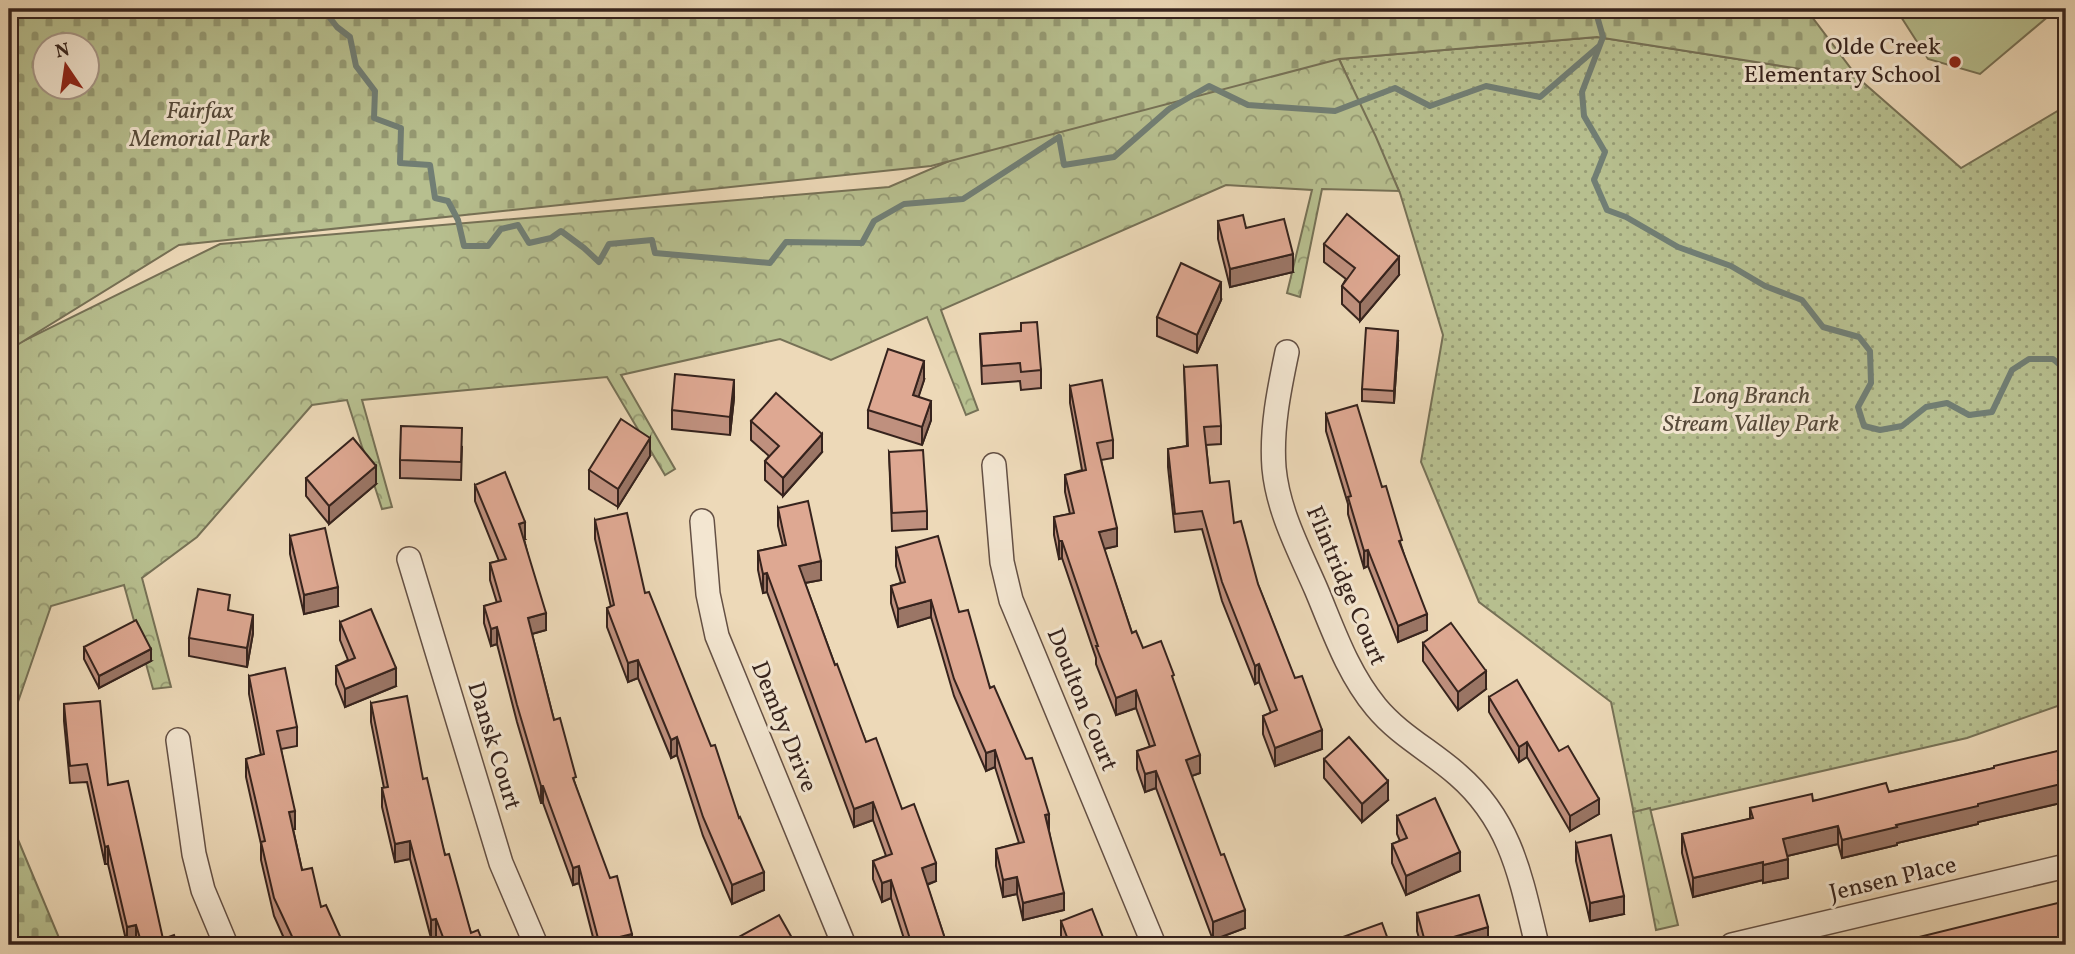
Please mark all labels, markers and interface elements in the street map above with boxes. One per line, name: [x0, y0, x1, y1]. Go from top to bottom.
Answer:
place label: Olde Creek Elementary School: [1743, 31, 1941, 93]
north arrow: [32, 32, 102, 102]
text: N: [53, 37, 72, 66]
marker: Olde Creek Elementary School: [1947, 54, 1963, 70]
park label: Fairfax Memorial Park: [129, 95, 270, 157]
park label: Long Branch Stream Valley Park: [1663, 380, 1839, 442]
street label: Flintridge Court: [1296, 501, 1394, 671]
street label: Doulton Court: [1037, 623, 1125, 777]
street label: Demby Drive: [741, 656, 825, 798]
street label: Dansk Court: [457, 678, 529, 814]
street label: Jensen Place: [1826, 849, 1960, 911]

